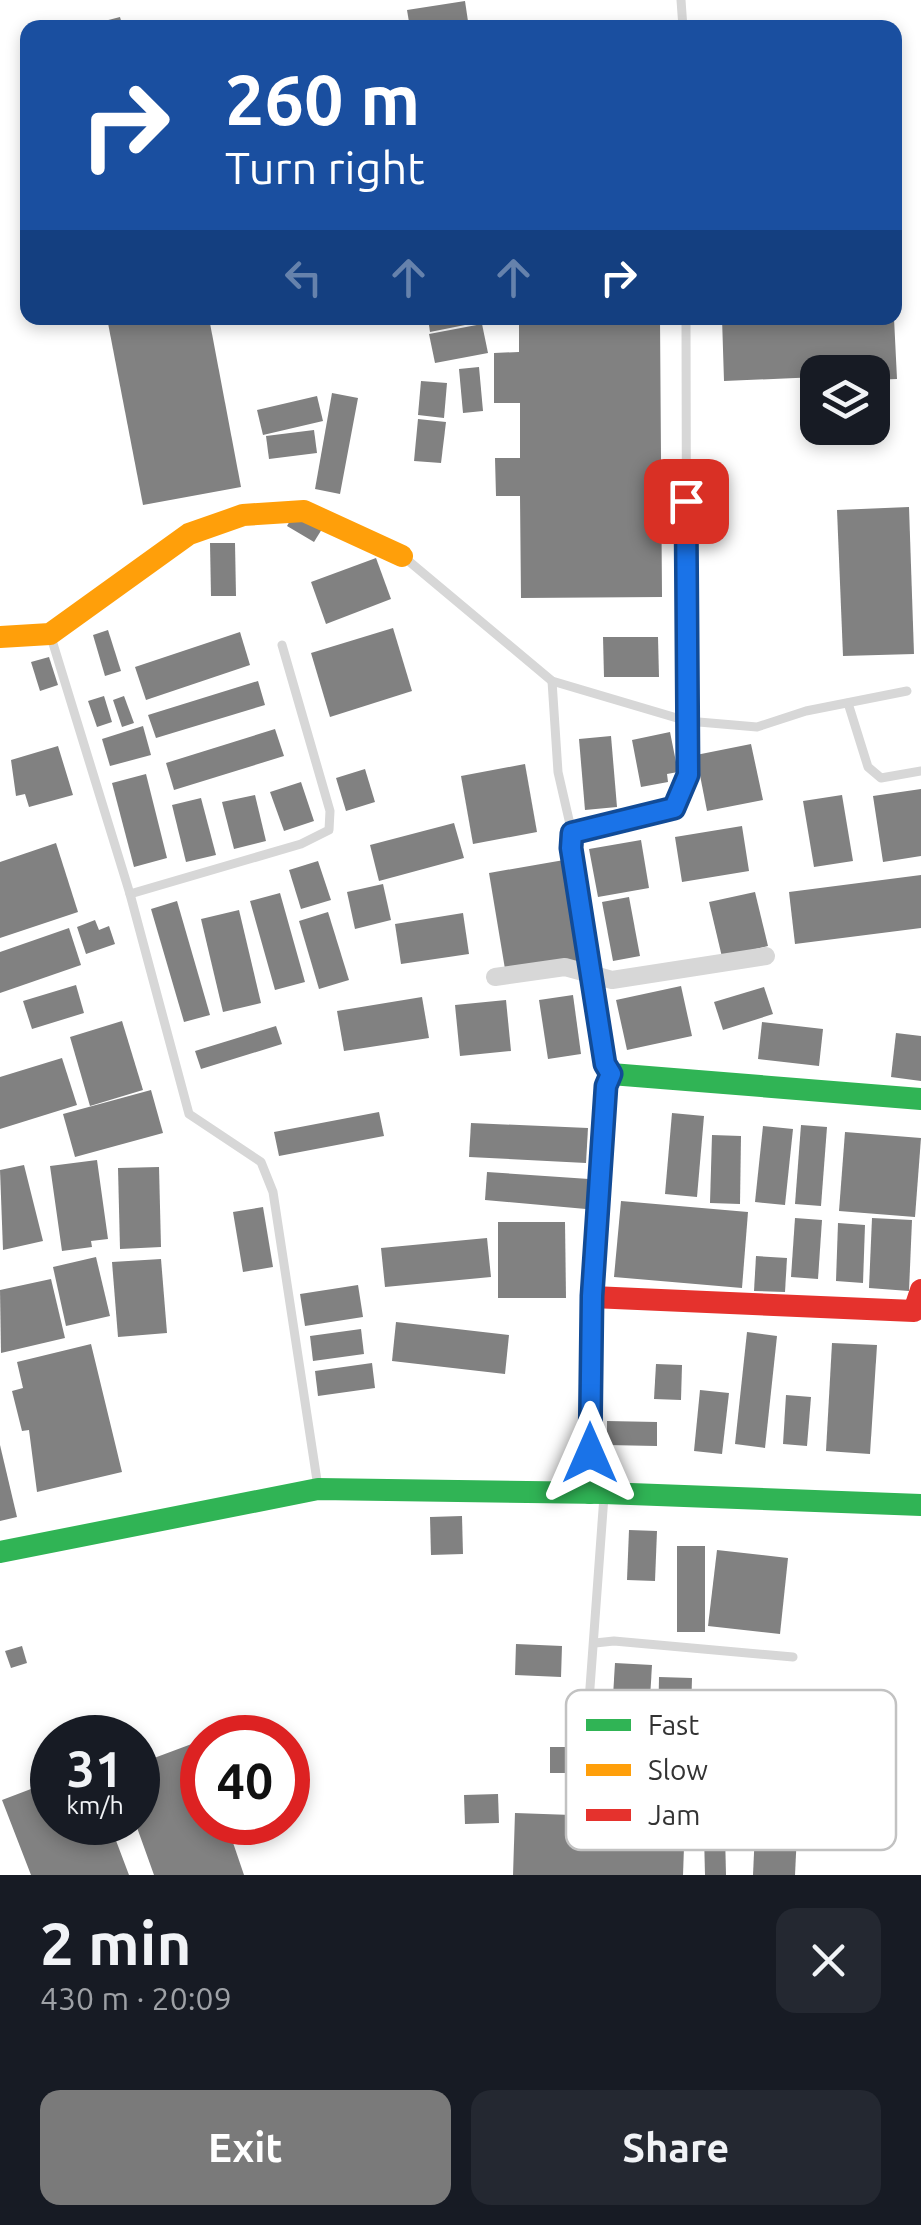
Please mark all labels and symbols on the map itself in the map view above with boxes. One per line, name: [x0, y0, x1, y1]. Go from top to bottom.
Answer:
pin: [644, 459, 729, 544]
position arrow: [538, 1401, 642, 1505]
legend: [566, 1690, 896, 1850]
text: Fast: [648, 1709, 699, 1740]
speed limit sign: 40: [180, 1715, 310, 1845]
text: Slow: [648, 1754, 708, 1785]
text: Jam: [648, 1799, 700, 1830]

